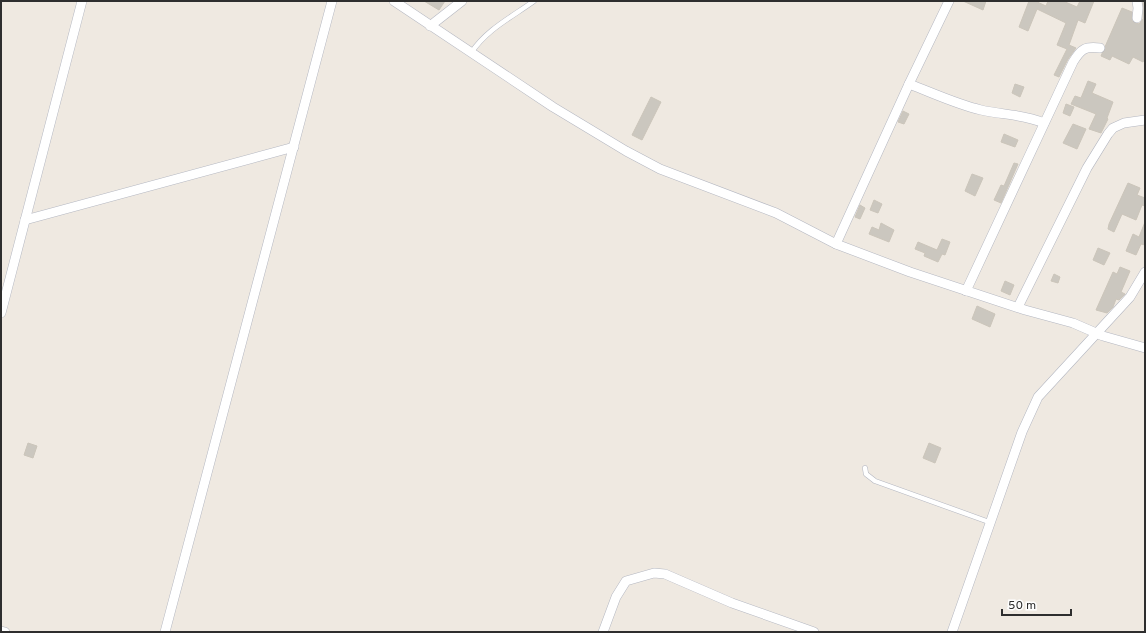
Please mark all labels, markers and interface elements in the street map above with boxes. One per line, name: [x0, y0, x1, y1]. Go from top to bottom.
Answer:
scale bar: [1002, 591, 1071, 617]
text: 50 m: [1008, 598, 1036, 614]

